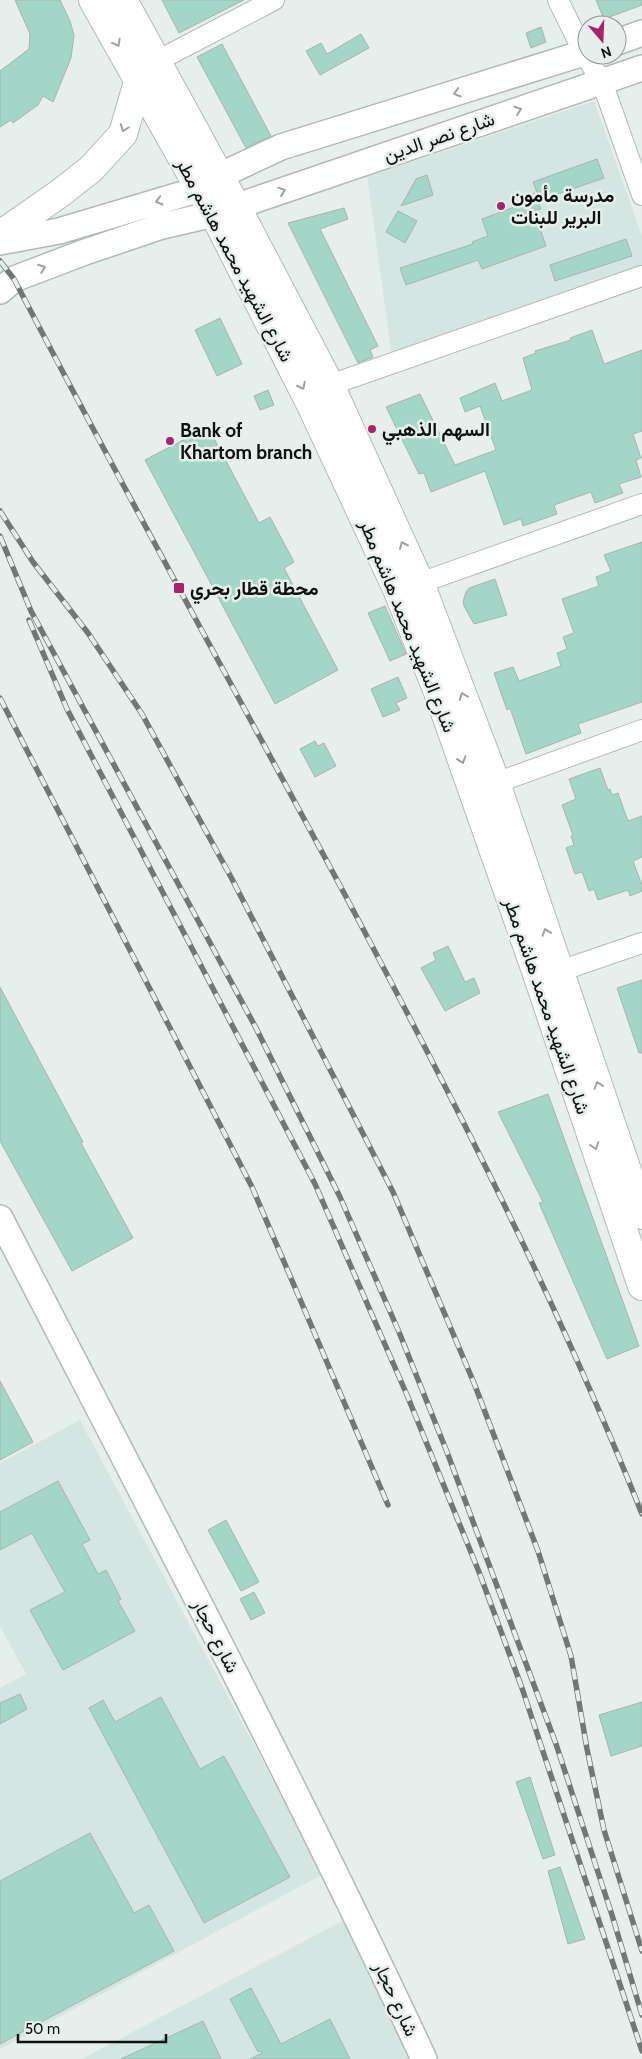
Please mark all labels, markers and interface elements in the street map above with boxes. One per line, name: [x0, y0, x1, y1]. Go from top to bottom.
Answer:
north arrow: [577, 15, 627, 65]
one-way arrow: [111, 38, 121, 47]
text: N: [599, 42, 614, 62]
one-way arrow: [453, 87, 462, 97]
one-way arrow: [514, 106, 522, 116]
street label: شارع نصر الدين: [380, 107, 498, 168]
one-way arrow: [120, 123, 130, 132]
street label: شارع الشهيد محمد هاشم مطر: [170, 153, 299, 366]
place label: مدرسة مأمون البرير للبنات: [511, 184, 614, 230]
one-way arrow: [277, 186, 285, 196]
one-way arrow: [155, 196, 163, 206]
marker: مدرسة مأمون البرير للبنات: [495, 200, 507, 212]
one-way arrow: [38, 264, 46, 274]
one-way arrow: [296, 381, 306, 390]
place label: السهم الذهبي: [382, 418, 490, 446]
place label: Bank of Khartom branch: [180, 419, 312, 464]
marker: السهم الذهبي: [366, 423, 378, 435]
marker: Bank of Khartom branch: [164, 435, 176, 447]
street label: شارع الشهيد محمد هاشم مطر: [353, 515, 461, 736]
one-way arrow: [398, 541, 409, 550]
place label: محطة قطار بحري: [190, 577, 319, 605]
marker: محطة قطار بحري: [172, 581, 186, 595]
one-way arrow: [458, 692, 469, 701]
one-way arrow: [456, 756, 466, 764]
street label: شارع الشهيد محمد هاشم مطر: [498, 894, 595, 1118]
one-way arrow: [542, 928, 552, 936]
one-way arrow: [594, 1082, 604, 1090]
one-way arrow: [589, 1141, 599, 1149]
street label: شارع حجار: [186, 1594, 244, 1677]
street label: شارع حجار: [367, 1957, 423, 2040]
scale bar: [18, 2012, 165, 2044]
text: 50 m: [25, 2020, 60, 2038]

